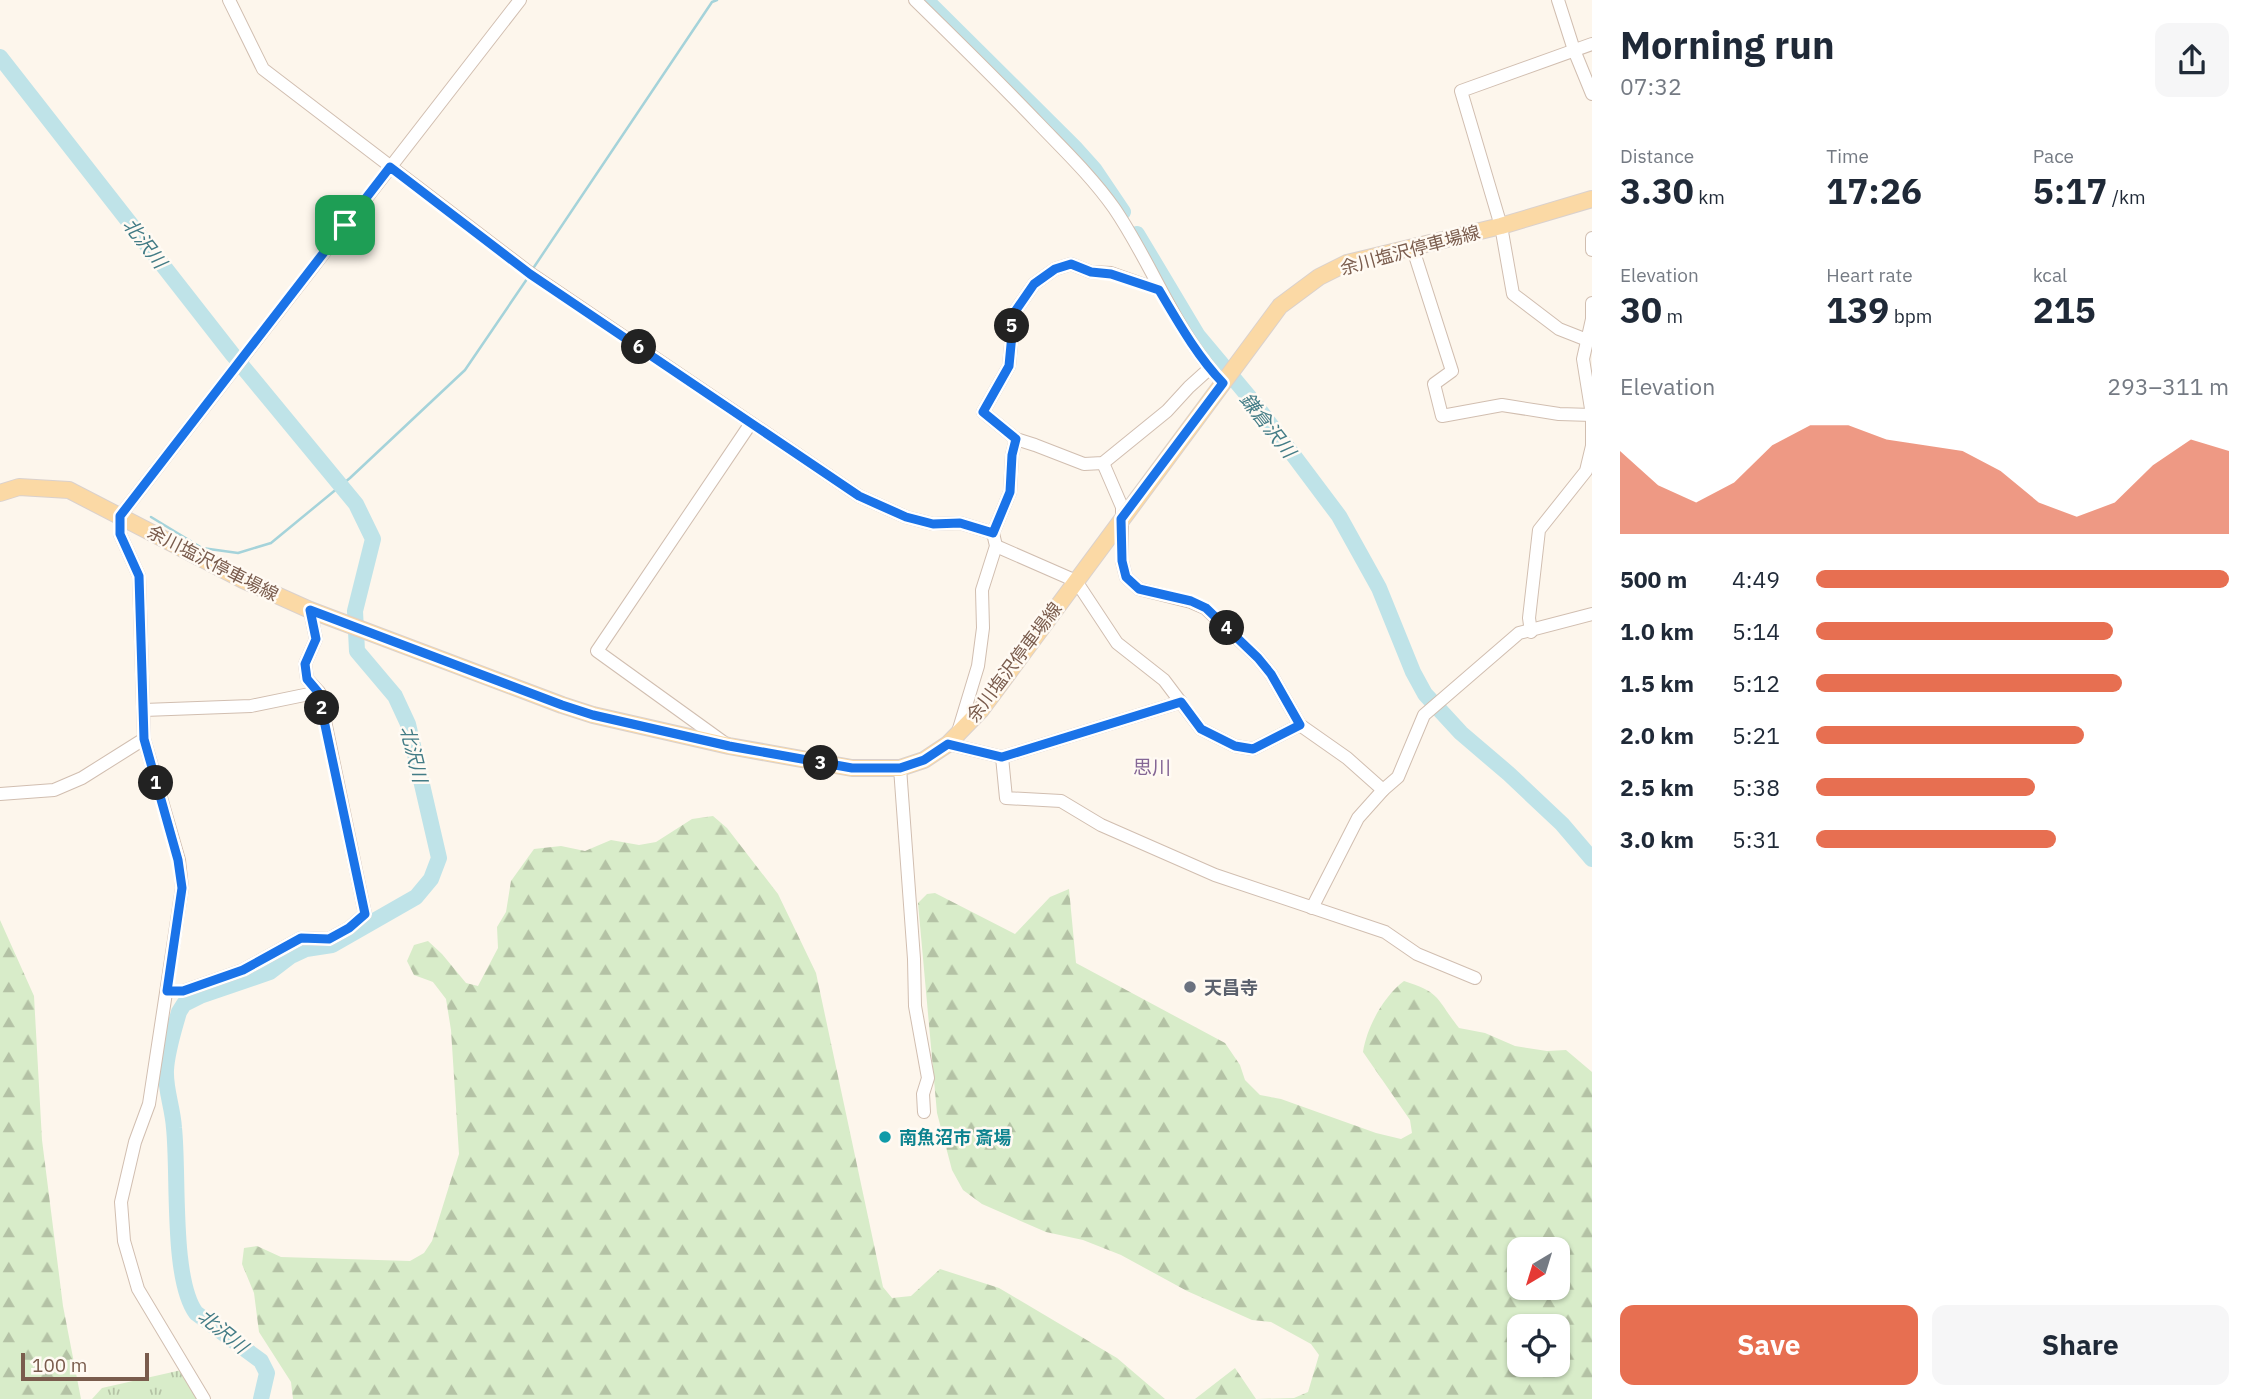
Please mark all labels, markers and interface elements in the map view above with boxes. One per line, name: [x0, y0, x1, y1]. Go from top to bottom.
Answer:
text: Morning run: [1620, 20, 1835, 69]
button: share: [2155, 23, 2229, 97]
text: 07:32: [1620, 71, 1682, 101]
text: Distance: [1620, 144, 1694, 168]
text: Time: [1826, 144, 1869, 168]
text: Pace: [2033, 144, 2074, 168]
text: 3.30: [1620, 168, 1694, 214]
text: 17:26: [1826, 168, 1922, 214]
text: 5:17: [2033, 168, 2107, 214]
text: km: [1694, 185, 1725, 209]
text: /km: [2107, 185, 2146, 209]
pin: [315, 195, 375, 255]
icon: arrive: [326, 206, 364, 244]
water label: 北沢川: [118, 213, 173, 274]
street label: 余川塩沢停車場線: [1337, 220, 1483, 280]
text: Elevation: [1620, 263, 1699, 287]
text: Heart rate: [1826, 263, 1913, 287]
text: kcal: [2033, 263, 2067, 287]
text: 30: [1620, 287, 1662, 333]
text: 139: [1826, 287, 1889, 333]
text: 215: [2033, 287, 2096, 333]
text: m: [1662, 304, 1683, 328]
text: bpm: [1889, 304, 1932, 328]
pin: 5: [995, 308, 1030, 344]
text: 5: [1006, 313, 1017, 337]
pin: 6: [622, 330, 656, 364]
text: 6: [633, 334, 644, 358]
text: Elevation: [1620, 371, 1715, 401]
text: 293–311 m: [2107, 371, 2229, 401]
water label: 鎌倉沢川: [1235, 388, 1302, 464]
street label: 余川塩沢停車場線: [144, 520, 282, 606]
text: 500 m: [1620, 564, 1687, 594]
text: 4:49: [1732, 564, 1780, 594]
street label: 余川塩沢停車場線: [961, 598, 1067, 726]
pin: 4: [1210, 610, 1244, 646]
text: 4: [1221, 615, 1232, 639]
text: 1.0 km: [1620, 616, 1694, 646]
text: 5:14: [1732, 616, 1780, 646]
text: 1.5 km: [1620, 668, 1694, 698]
text: 5:12: [1732, 668, 1780, 698]
pin: 2: [304, 690, 340, 726]
text: 2: [316, 695, 327, 719]
text: 2.0 km: [1620, 720, 1694, 750]
text: 5:21: [1732, 720, 1780, 750]
water label: 北沢川: [395, 723, 433, 786]
pin: 3: [804, 746, 838, 780]
text: 3: [815, 750, 826, 774]
district label: 思川: [1133, 755, 1171, 779]
pin: 1: [138, 766, 174, 800]
text: 1: [150, 770, 161, 794]
text: 2.5 km: [1620, 772, 1694, 802]
text: 5:38: [1732, 772, 1780, 802]
text: 3.0 km: [1620, 824, 1694, 854]
text: 5:31: [1732, 824, 1780, 854]
place label: 天昌寺: [1204, 976, 1258, 999]
marker: 天昌寺: [1182, 979, 1198, 995]
place label: 南魚沼市 斎場: [899, 1126, 1011, 1149]
marker: 南魚沼市 斎場: [877, 1129, 893, 1145]
north arrow: [1507, 1237, 1570, 1300]
map controls: [1507, 1237, 1570, 1377]
water label: 北沢川: [193, 1304, 254, 1360]
button: Save: [1620, 1305, 1918, 1385]
button: Share: [1932, 1305, 2229, 1385]
button: locate: [1507, 1314, 1570, 1377]
scale bar: [21, 1350, 149, 1382]
text: 100 m: [32, 1353, 87, 1377]

